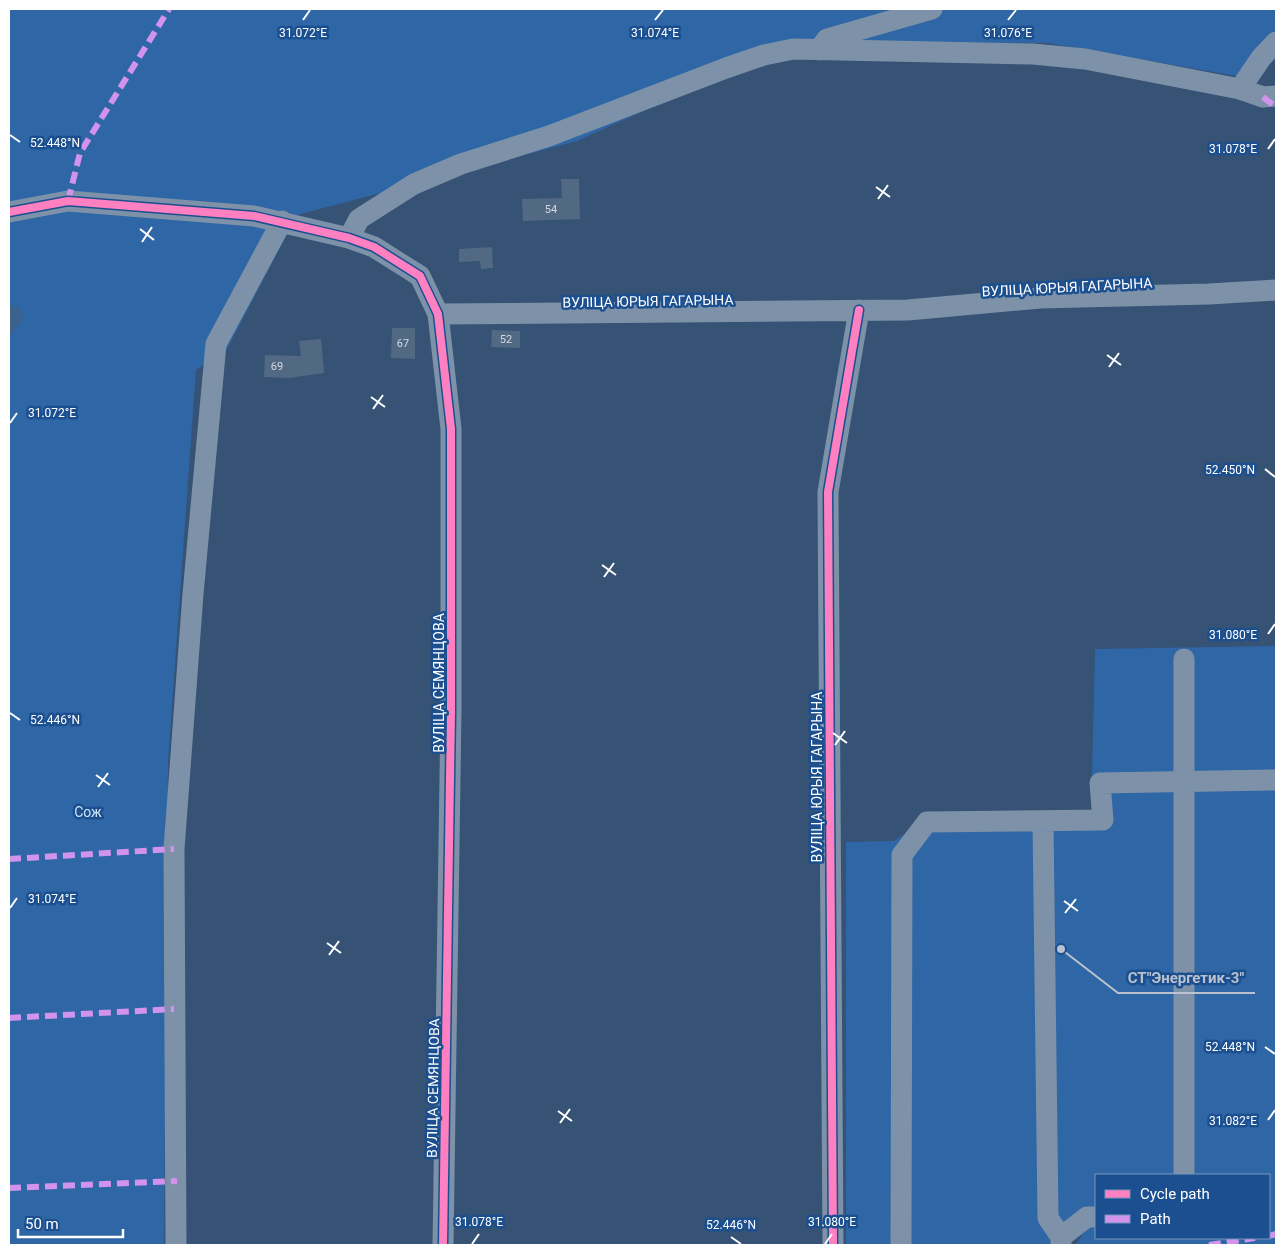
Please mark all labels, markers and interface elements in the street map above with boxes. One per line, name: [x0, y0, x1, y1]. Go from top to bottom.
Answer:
text: 31.072°E: [279, 26, 327, 40]
text: 31.074°E: [631, 26, 679, 40]
text: 31.076°E: [984, 26, 1032, 40]
text: 52.448°N: [30, 136, 80, 150]
text: 31.078°E: [1209, 142, 1257, 156]
house number: 54: [545, 203, 557, 216]
street label: ВУЛІЦА ЮРЫЯ ГАГАРЫНА: [981, 275, 1153, 299]
street label: ВУЛІЦА ЮРЫЯ ГАГАРЫНА: [562, 292, 734, 310]
house number: 52: [500, 333, 512, 346]
house number: 67: [397, 337, 409, 350]
house number: 69: [271, 360, 283, 373]
text: 31.072°E: [28, 406, 76, 420]
text: 52.450°N: [1205, 463, 1255, 477]
street label: ВУЛІЦА СЕМЯНЦОВА: [431, 613, 447, 753]
text: 31.080°E: [1209, 628, 1257, 642]
street label: ВУЛІЦА ЮРЫЯ ГАГАРЫНА: [809, 692, 825, 862]
text: 52.446°N: [30, 713, 80, 727]
park label: Сож: [74, 804, 102, 820]
text: 31.074°E: [28, 892, 76, 906]
callout: СТ"Энергетик-3": [1118, 963, 1255, 993]
text: СТ"Энергетик-3": [1128, 969, 1244, 987]
street label: ВУЛІЦА СЕМЯНЦОВА: [424, 1018, 442, 1158]
text: 52.448°N: [1205, 1040, 1255, 1054]
text: 31.082°E: [1209, 1114, 1257, 1128]
legend: [1095, 1174, 1270, 1239]
text: Cycle path: [1140, 1185, 1210, 1203]
scale bar: [18, 1206, 122, 1238]
text: Path: [1140, 1210, 1171, 1228]
text: 50 m: [25, 1215, 59, 1233]
text: 31.078°E: [455, 1215, 503, 1229]
text: 31.080°E: [808, 1215, 856, 1229]
text: 52.446°N: [706, 1218, 756, 1232]

